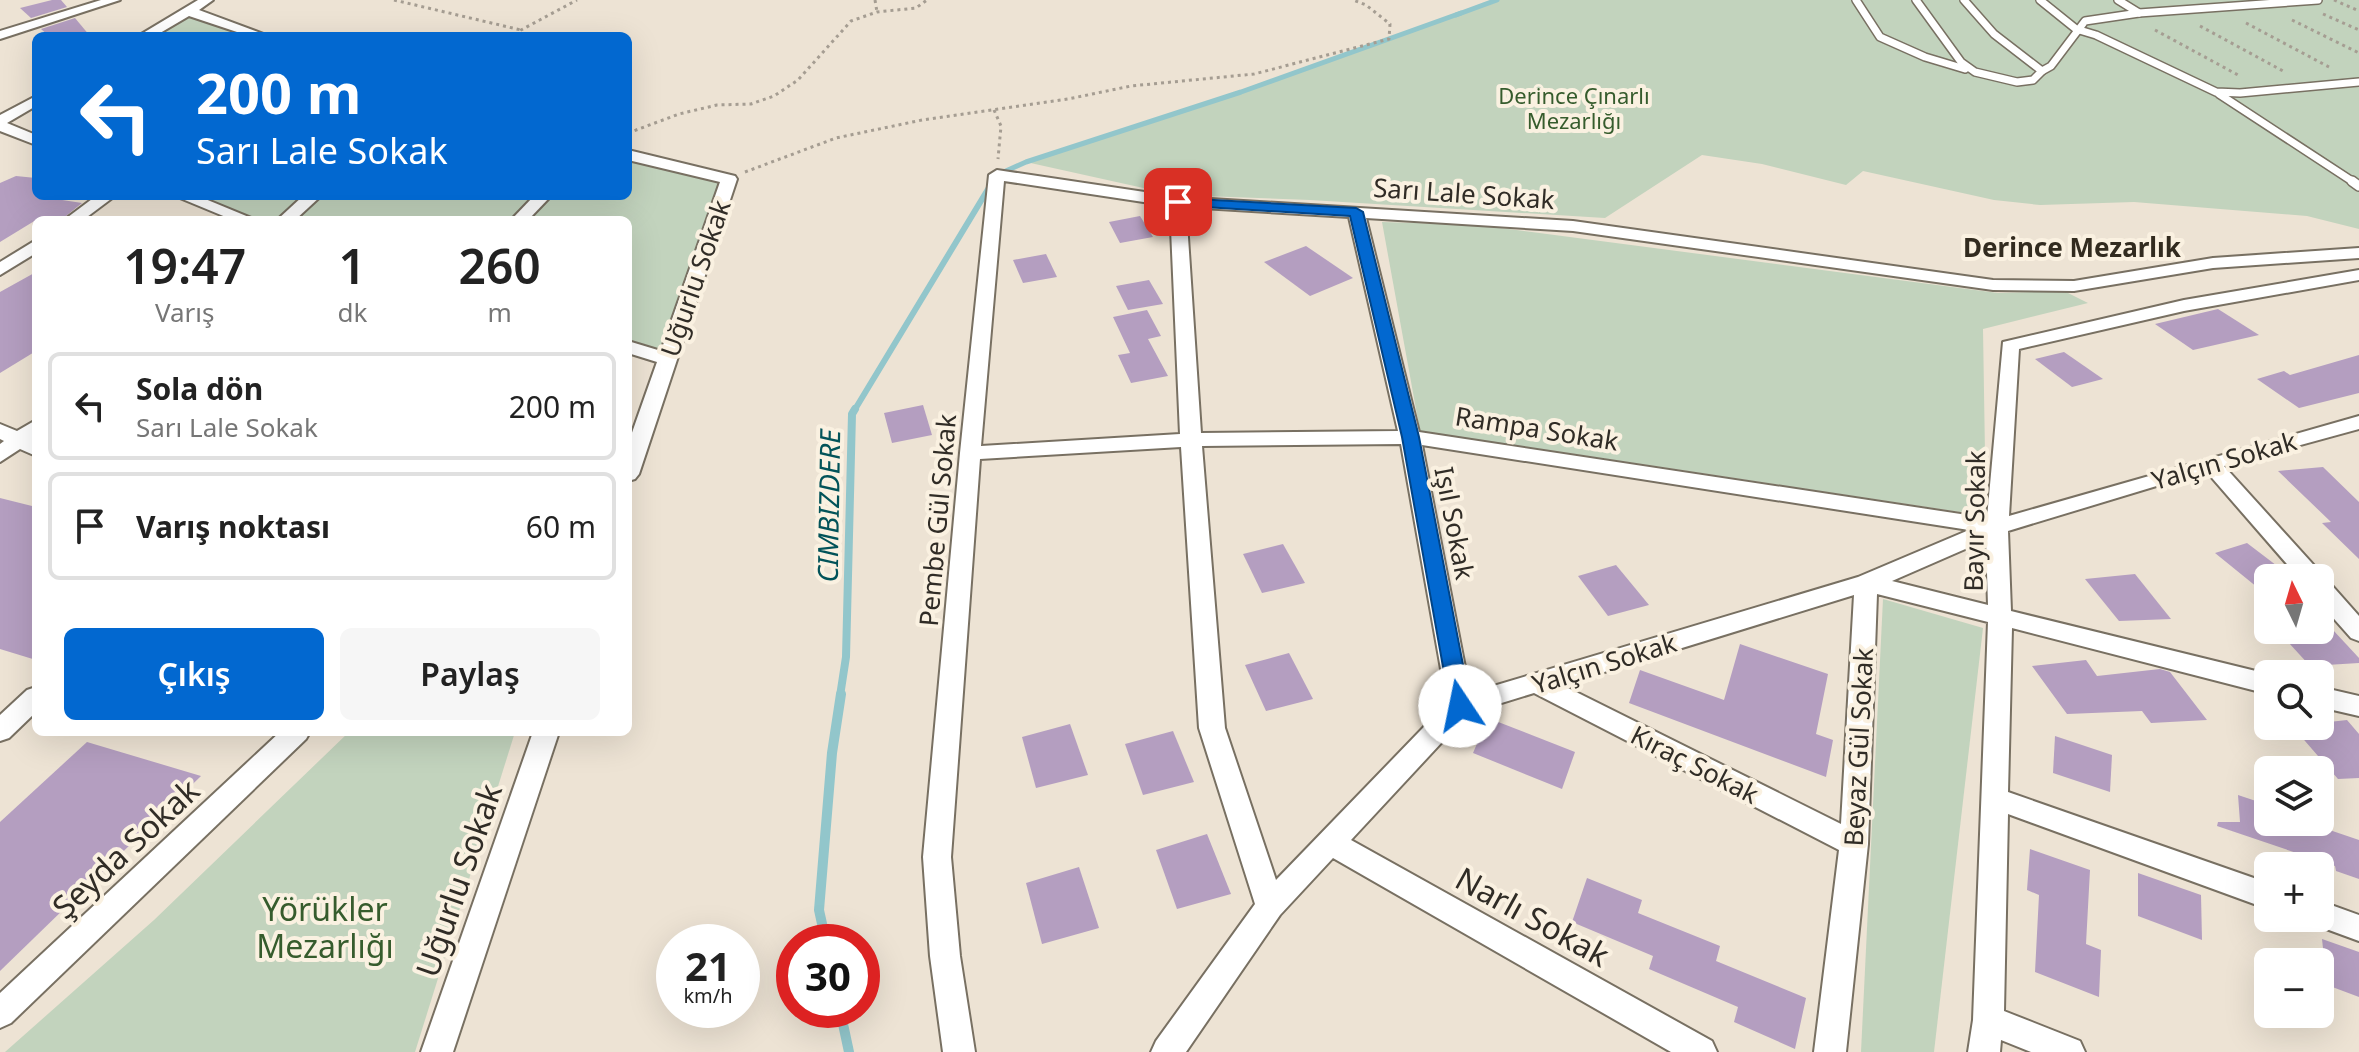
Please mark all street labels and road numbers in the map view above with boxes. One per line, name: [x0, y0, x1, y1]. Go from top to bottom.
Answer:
street label: Sarı Lale Sokak: [1372, 169, 1556, 217]
street label: Uğurlu Sokak: [651, 195, 739, 361]
street label: Rampa Sokak: [1453, 397, 1621, 459]
street label: Pembe Gül Sokak: [910, 412, 964, 628]
street label: Yalçın Sokak: [2147, 422, 2301, 498]
street label: Bayır Sokak: [1955, 450, 1993, 592]
street label: Işıl Sokak: [1426, 464, 1484, 582]
street label: Yalçın Sokak: [1527, 624, 1681, 702]
street label: Beyaz Gül Sokak: [1835, 647, 1881, 847]
street label: Kıraç Sokak: [1625, 716, 1765, 812]
street label: Şeyda Sokak: [42, 769, 208, 927]
street label: Uğurlu Sokak: [405, 778, 511, 982]
street label: Narlı Sokak: [1449, 856, 1617, 976]

